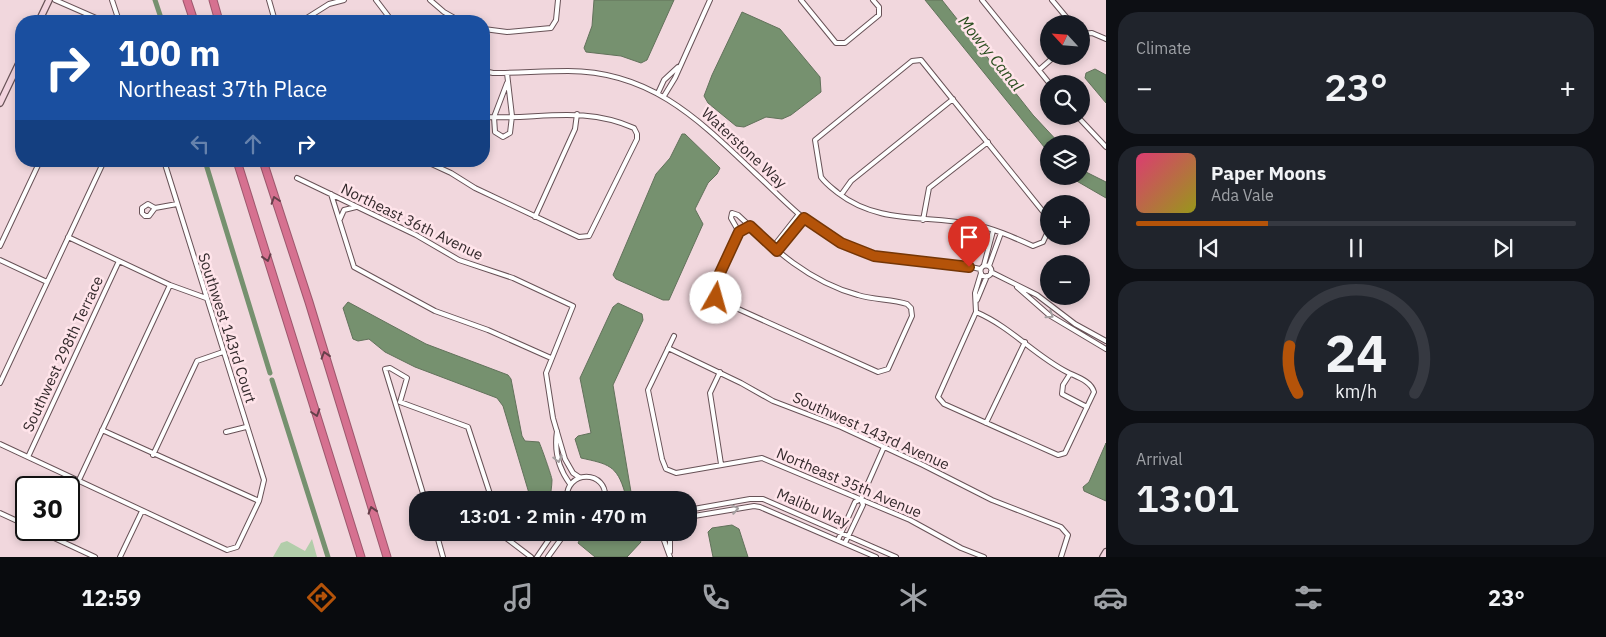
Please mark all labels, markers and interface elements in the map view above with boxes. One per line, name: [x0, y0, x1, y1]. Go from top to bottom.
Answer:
water label: Mowry Canal: [954, 11, 1028, 96]
north arrow: [1040, 15, 1090, 65]
map controls: [1040, 15, 1090, 305]
text: 100 m: [118, 30, 221, 76]
icon: right: [35, 35, 100, 100]
text: Climate: [1136, 38, 1191, 58]
text: 23°: [1324, 62, 1388, 111]
text: −: [1136, 69, 1153, 106]
text: +: [1559, 69, 1576, 106]
text: Northeast 37th Place: [118, 74, 327, 103]
button: search: [1040, 75, 1090, 125]
street label: Waterstone Way: [698, 103, 791, 192]
icon: left: [186, 130, 214, 158]
icon: ahead: [239, 130, 267, 158]
icon: right: [292, 130, 320, 158]
button: layers: [1040, 135, 1090, 185]
text: Paper Moons: [1211, 161, 1326, 185]
street label: Northeast 36th Avenue: [338, 179, 487, 264]
text: Ada Vale: [1211, 185, 1274, 205]
button: +: [1040, 195, 1090, 245]
one-way arrow: [270, 197, 280, 205]
pin: [948, 216, 990, 267]
icon: arrive: [955, 223, 983, 251]
icon: previous: [1195, 234, 1223, 262]
icon: pause: [1342, 234, 1370, 262]
icon: next: [1489, 234, 1517, 262]
street label: Southwest 143rd Court: [194, 250, 261, 405]
one-way arrow: [261, 253, 271, 262]
button: −: [1040, 255, 1090, 305]
position arrow: [689, 271, 741, 323]
street label: Southwest 298th Terrace: [18, 273, 107, 435]
one-way arrow: [1044, 309, 1054, 318]
text: 24: [1325, 319, 1387, 386]
one-way arrow: [321, 351, 331, 360]
text: km/h: [1335, 380, 1377, 403]
street label: Southwest 143rd Avenue: [790, 387, 953, 474]
one-way arrow: [310, 408, 320, 417]
street label: Northeast 35th Avenue: [774, 443, 925, 522]
text: Arrival: [1136, 449, 1183, 469]
one-way arrow: [552, 454, 563, 463]
text: 13:01: [1136, 473, 1239, 522]
speed limit sign: 30: [15, 476, 80, 541]
street label: Malibu Way: [774, 484, 853, 532]
text: 13:01 · 2 min · 470 m: [459, 504, 647, 528]
one-way arrow: [731, 504, 740, 514]
one-way arrow: [368, 507, 378, 515]
icon: directions: [304, 580, 339, 615]
icon: music: [501, 580, 536, 615]
icon: phone: [698, 580, 733, 615]
icon: climate: [896, 580, 931, 615]
icon: car: [1093, 580, 1128, 615]
icon: filters: [1291, 580, 1326, 615]
text: 12:59: [81, 583, 141, 612]
text: 23°: [1488, 583, 1525, 612]

